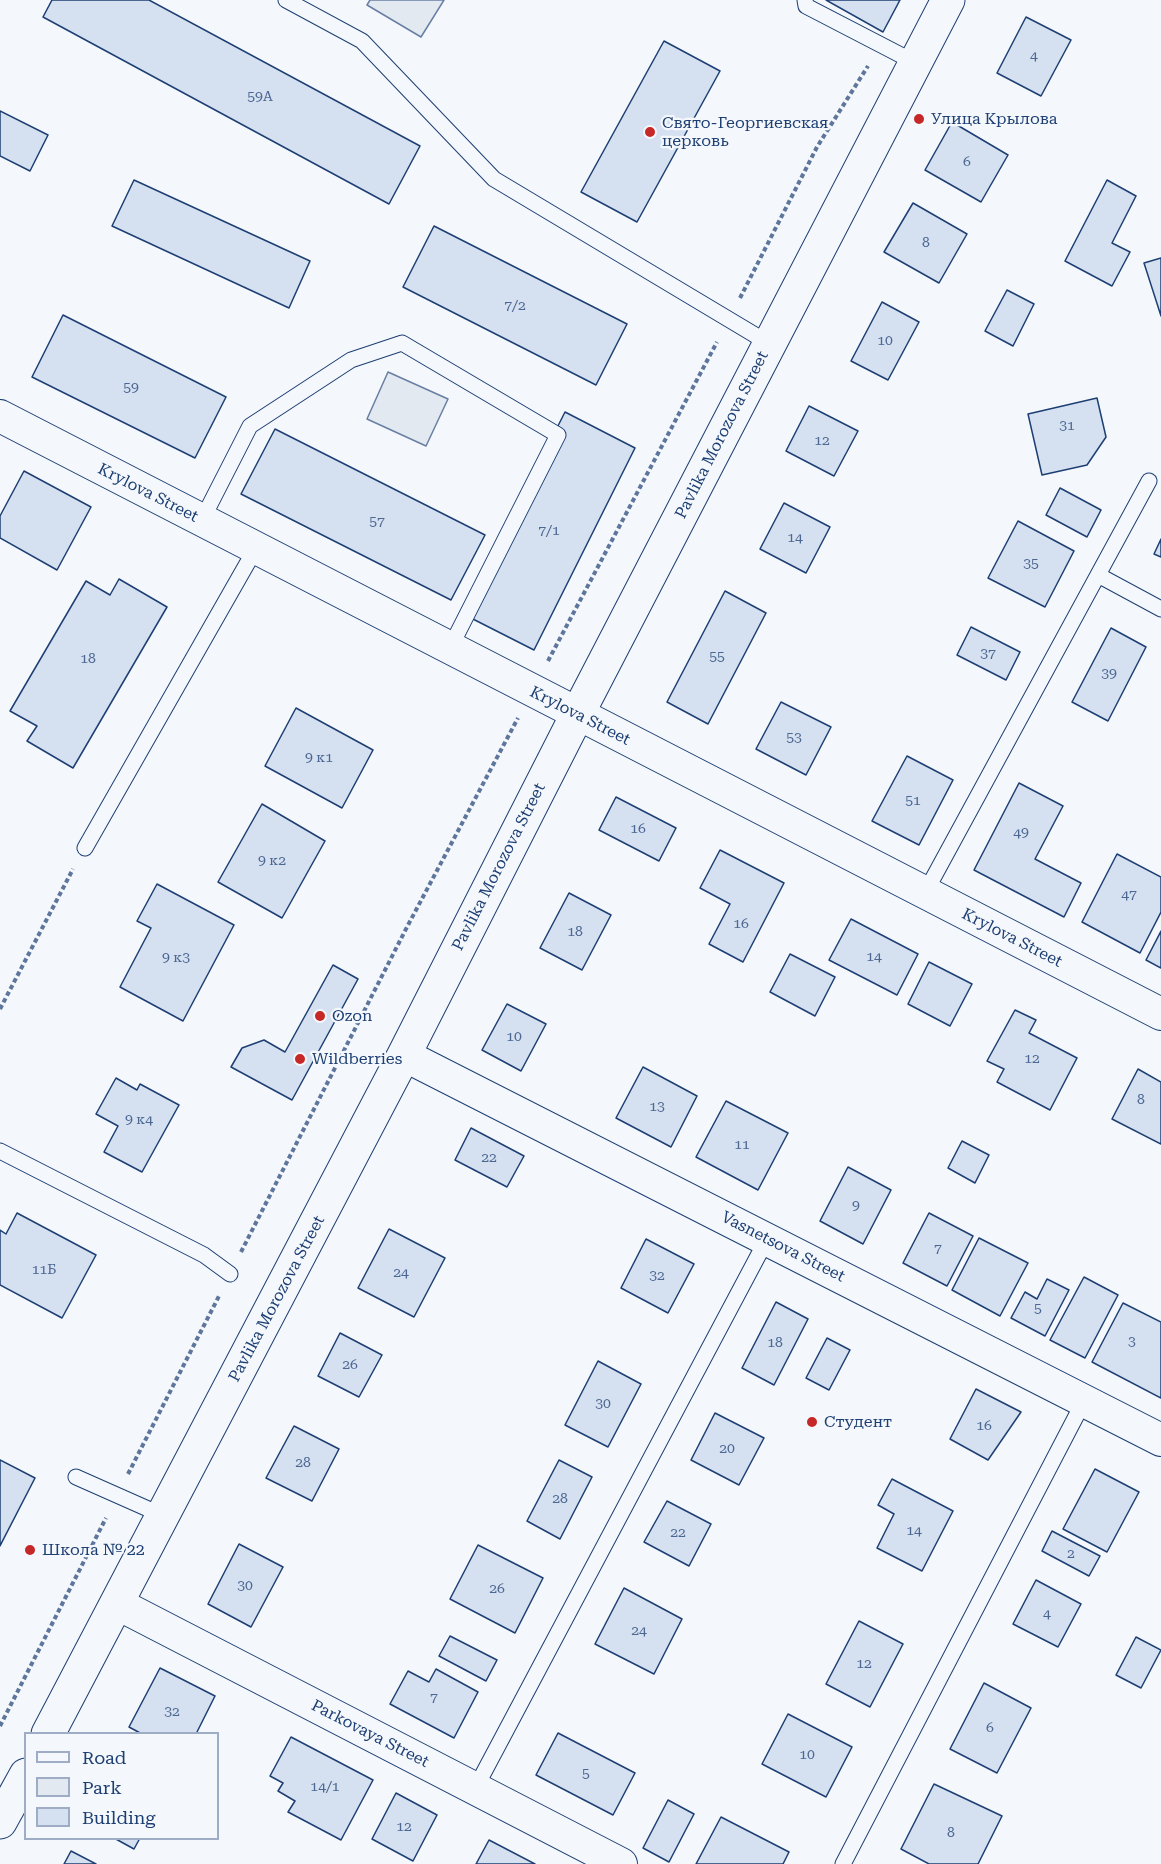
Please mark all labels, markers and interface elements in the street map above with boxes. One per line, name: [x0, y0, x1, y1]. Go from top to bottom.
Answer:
house number: 4: [1030, 48, 1038, 64]
house number: 59А: [247, 89, 273, 105]
place label: Улица Крылова: [931, 109, 1057, 129]
marker: Улица Крылова: [912, 112, 926, 126]
place label: Свято-Георгиевская церковь: [662, 113, 828, 151]
marker: Свято-Георгиевская церковь: [643, 125, 657, 139]
house number: 6: [963, 154, 971, 170]
house number: 8: [922, 235, 930, 251]
house number: 7/2: [504, 298, 526, 314]
house number: 10: [877, 333, 893, 349]
street label: Pavlika Morozova Street: [671, 348, 773, 522]
house number: 59: [123, 380, 139, 396]
house number: 31: [1059, 418, 1075, 434]
house number: 12: [814, 433, 830, 449]
street label: Krylova Street: [95, 459, 201, 527]
house number: 57: [369, 514, 385, 530]
house number: 7/1: [538, 523, 560, 539]
house number: 14: [787, 530, 803, 546]
house number: 35: [1023, 556, 1039, 572]
house number: 37: [980, 646, 996, 662]
house number: 55: [709, 649, 725, 665]
house number: 18: [80, 651, 96, 667]
house number: 39: [1101, 666, 1117, 682]
street label: Krylova Street: [527, 682, 633, 750]
house number: 53: [786, 730, 802, 746]
house number: 9 к1: [305, 750, 333, 766]
street label: Pavlika Morozova Street: [448, 780, 550, 954]
house number: 51: [905, 793, 921, 809]
house number: 16: [630, 821, 646, 837]
house number: 49: [1013, 825, 1029, 841]
house number: 9 к2: [258, 853, 286, 869]
house number: 47: [1121, 887, 1137, 903]
street label: Krylova Street: [959, 904, 1065, 972]
house number: 16: [733, 916, 749, 932]
house number: 18: [567, 924, 583, 940]
house number: 14: [866, 949, 882, 965]
house number: 9 к3: [162, 950, 190, 966]
place label: Ozon: [332, 1006, 372, 1026]
marker: Ozon: [313, 1009, 327, 1023]
house number: 10: [506, 1029, 522, 1045]
place label: Wildberries: [312, 1049, 402, 1069]
house number: 12: [1024, 1051, 1040, 1067]
marker: Wildberries: [293, 1052, 307, 1066]
house number: 8: [1137, 1092, 1145, 1108]
house number: 13: [649, 1099, 665, 1115]
house number: 9 к4: [125, 1112, 153, 1128]
house number: 11: [734, 1137, 750, 1153]
house number: 22: [481, 1150, 497, 1166]
house number: 9: [852, 1198, 860, 1214]
street label: Vasnetsova Street: [718, 1208, 848, 1286]
street label: Pavlika Morozova Street: [225, 1213, 329, 1385]
house number: 7: [934, 1241, 942, 1257]
house number: 11Б: [32, 1262, 56, 1278]
house number: 24: [393, 1265, 409, 1281]
house number: 32: [649, 1268, 665, 1284]
house number: 5: [1034, 1301, 1042, 1317]
house number: 3: [1128, 1334, 1136, 1350]
house number: 18: [767, 1335, 783, 1351]
house number: 26: [342, 1357, 358, 1373]
house number: 30: [595, 1396, 611, 1412]
place label: Студент: [824, 1412, 892, 1432]
marker: Студент: [805, 1415, 819, 1429]
house number: 16: [976, 1418, 992, 1434]
house number: 20: [719, 1441, 735, 1457]
house number: 28: [295, 1455, 311, 1471]
house number: 28: [552, 1491, 568, 1507]
house number: 14: [906, 1523, 922, 1539]
house number: 22: [670, 1525, 686, 1541]
place label: Школа № 22: [42, 1540, 145, 1560]
marker: Школа № 22: [23, 1543, 37, 1557]
house number: 2: [1067, 1546, 1075, 1562]
house number: 30: [237, 1578, 253, 1594]
house number: 26: [489, 1581, 505, 1597]
house number: 4: [1043, 1606, 1051, 1622]
house number: 24: [631, 1623, 647, 1639]
house number: 12: [856, 1656, 872, 1672]
house number: 7: [430, 1690, 438, 1706]
street label: Parkovaya Street: [308, 1696, 432, 1772]
house number: 32: [164, 1704, 180, 1720]
house number: 6: [986, 1720, 994, 1736]
legend: [24, 1732, 219, 1840]
text: Road: [82, 1747, 126, 1768]
house number: 10: [799, 1747, 815, 1763]
house number: 5: [582, 1766, 590, 1782]
text: Park: [82, 1777, 122, 1798]
house number: 14/1: [310, 1779, 340, 1795]
text: Building: [82, 1807, 156, 1828]
house number: 12: [396, 1819, 412, 1835]
house number: 8: [947, 1825, 955, 1841]

